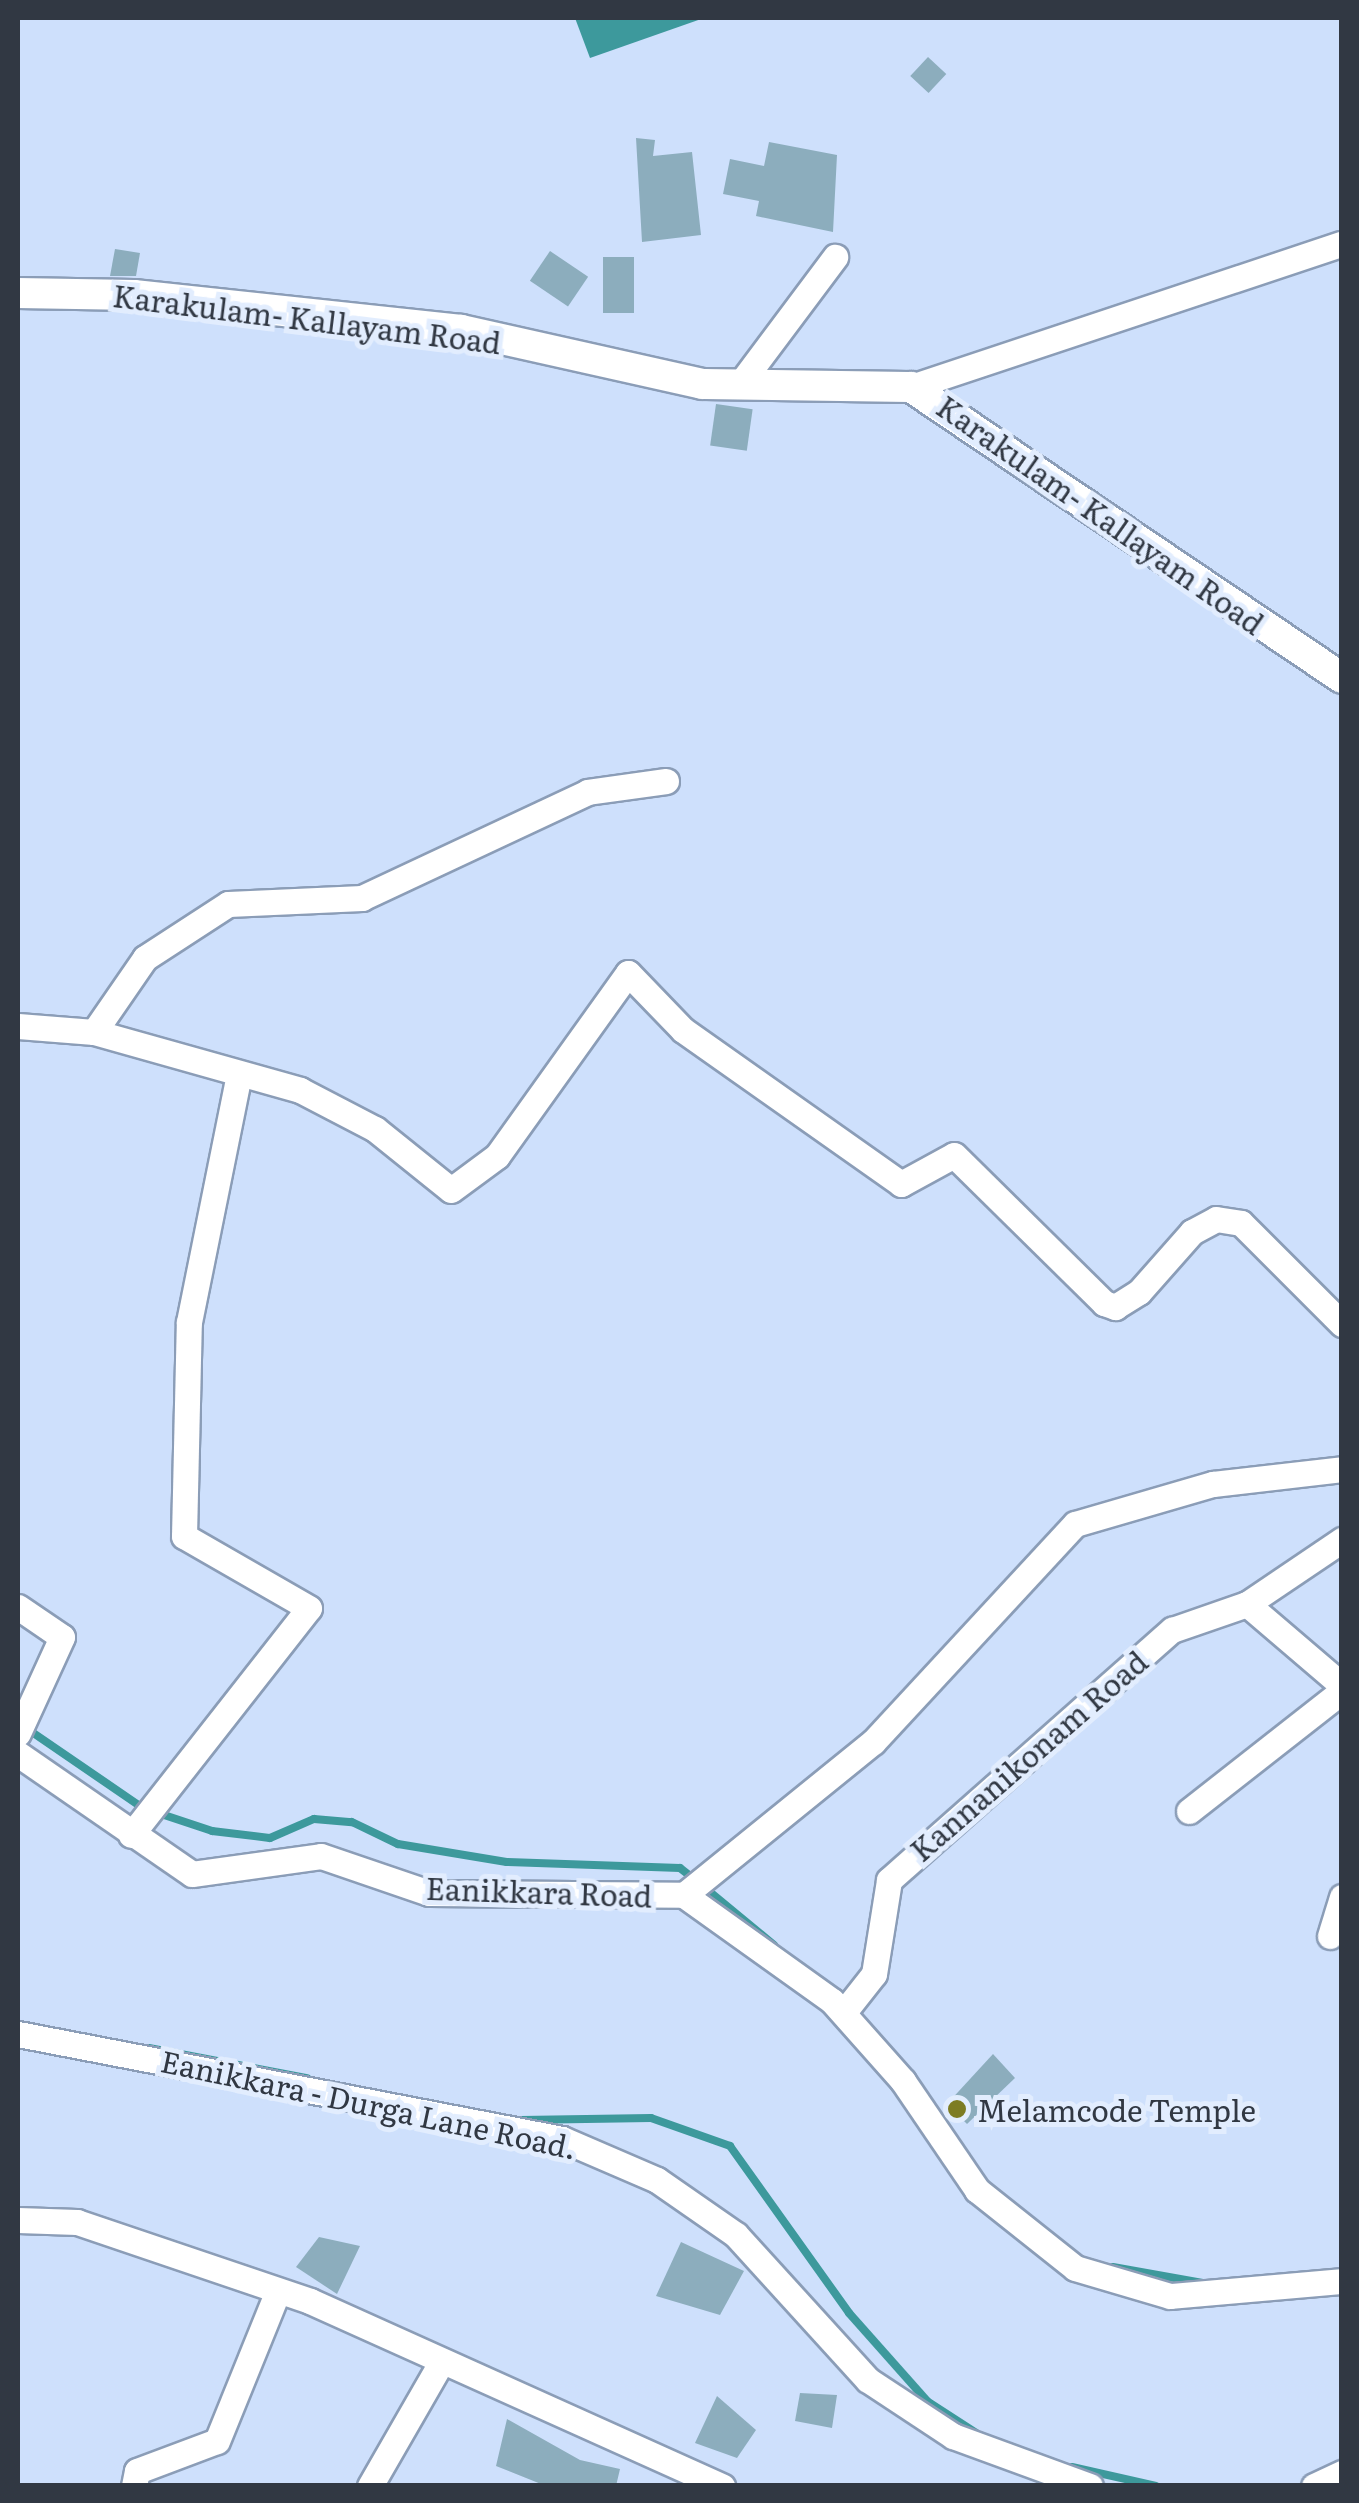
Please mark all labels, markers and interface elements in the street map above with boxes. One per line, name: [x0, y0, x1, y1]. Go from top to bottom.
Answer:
street label: Karakulam- Kallayam Road: [111, 276, 503, 360]
street label: Karakulam- Kallayam Road: [931, 387, 1271, 641]
street label: Kannanikonam Road: [902, 1642, 1154, 1868]
street label: Eanikkara Road: [425, 1869, 653, 1913]
street label: Eanikkara - Durga Lane Road.: [158, 2041, 580, 2165]
place label: Melamcode Temple: [977, 2091, 1256, 2127]
marker: Melamcode Temple: [946, 2098, 968, 2120]

